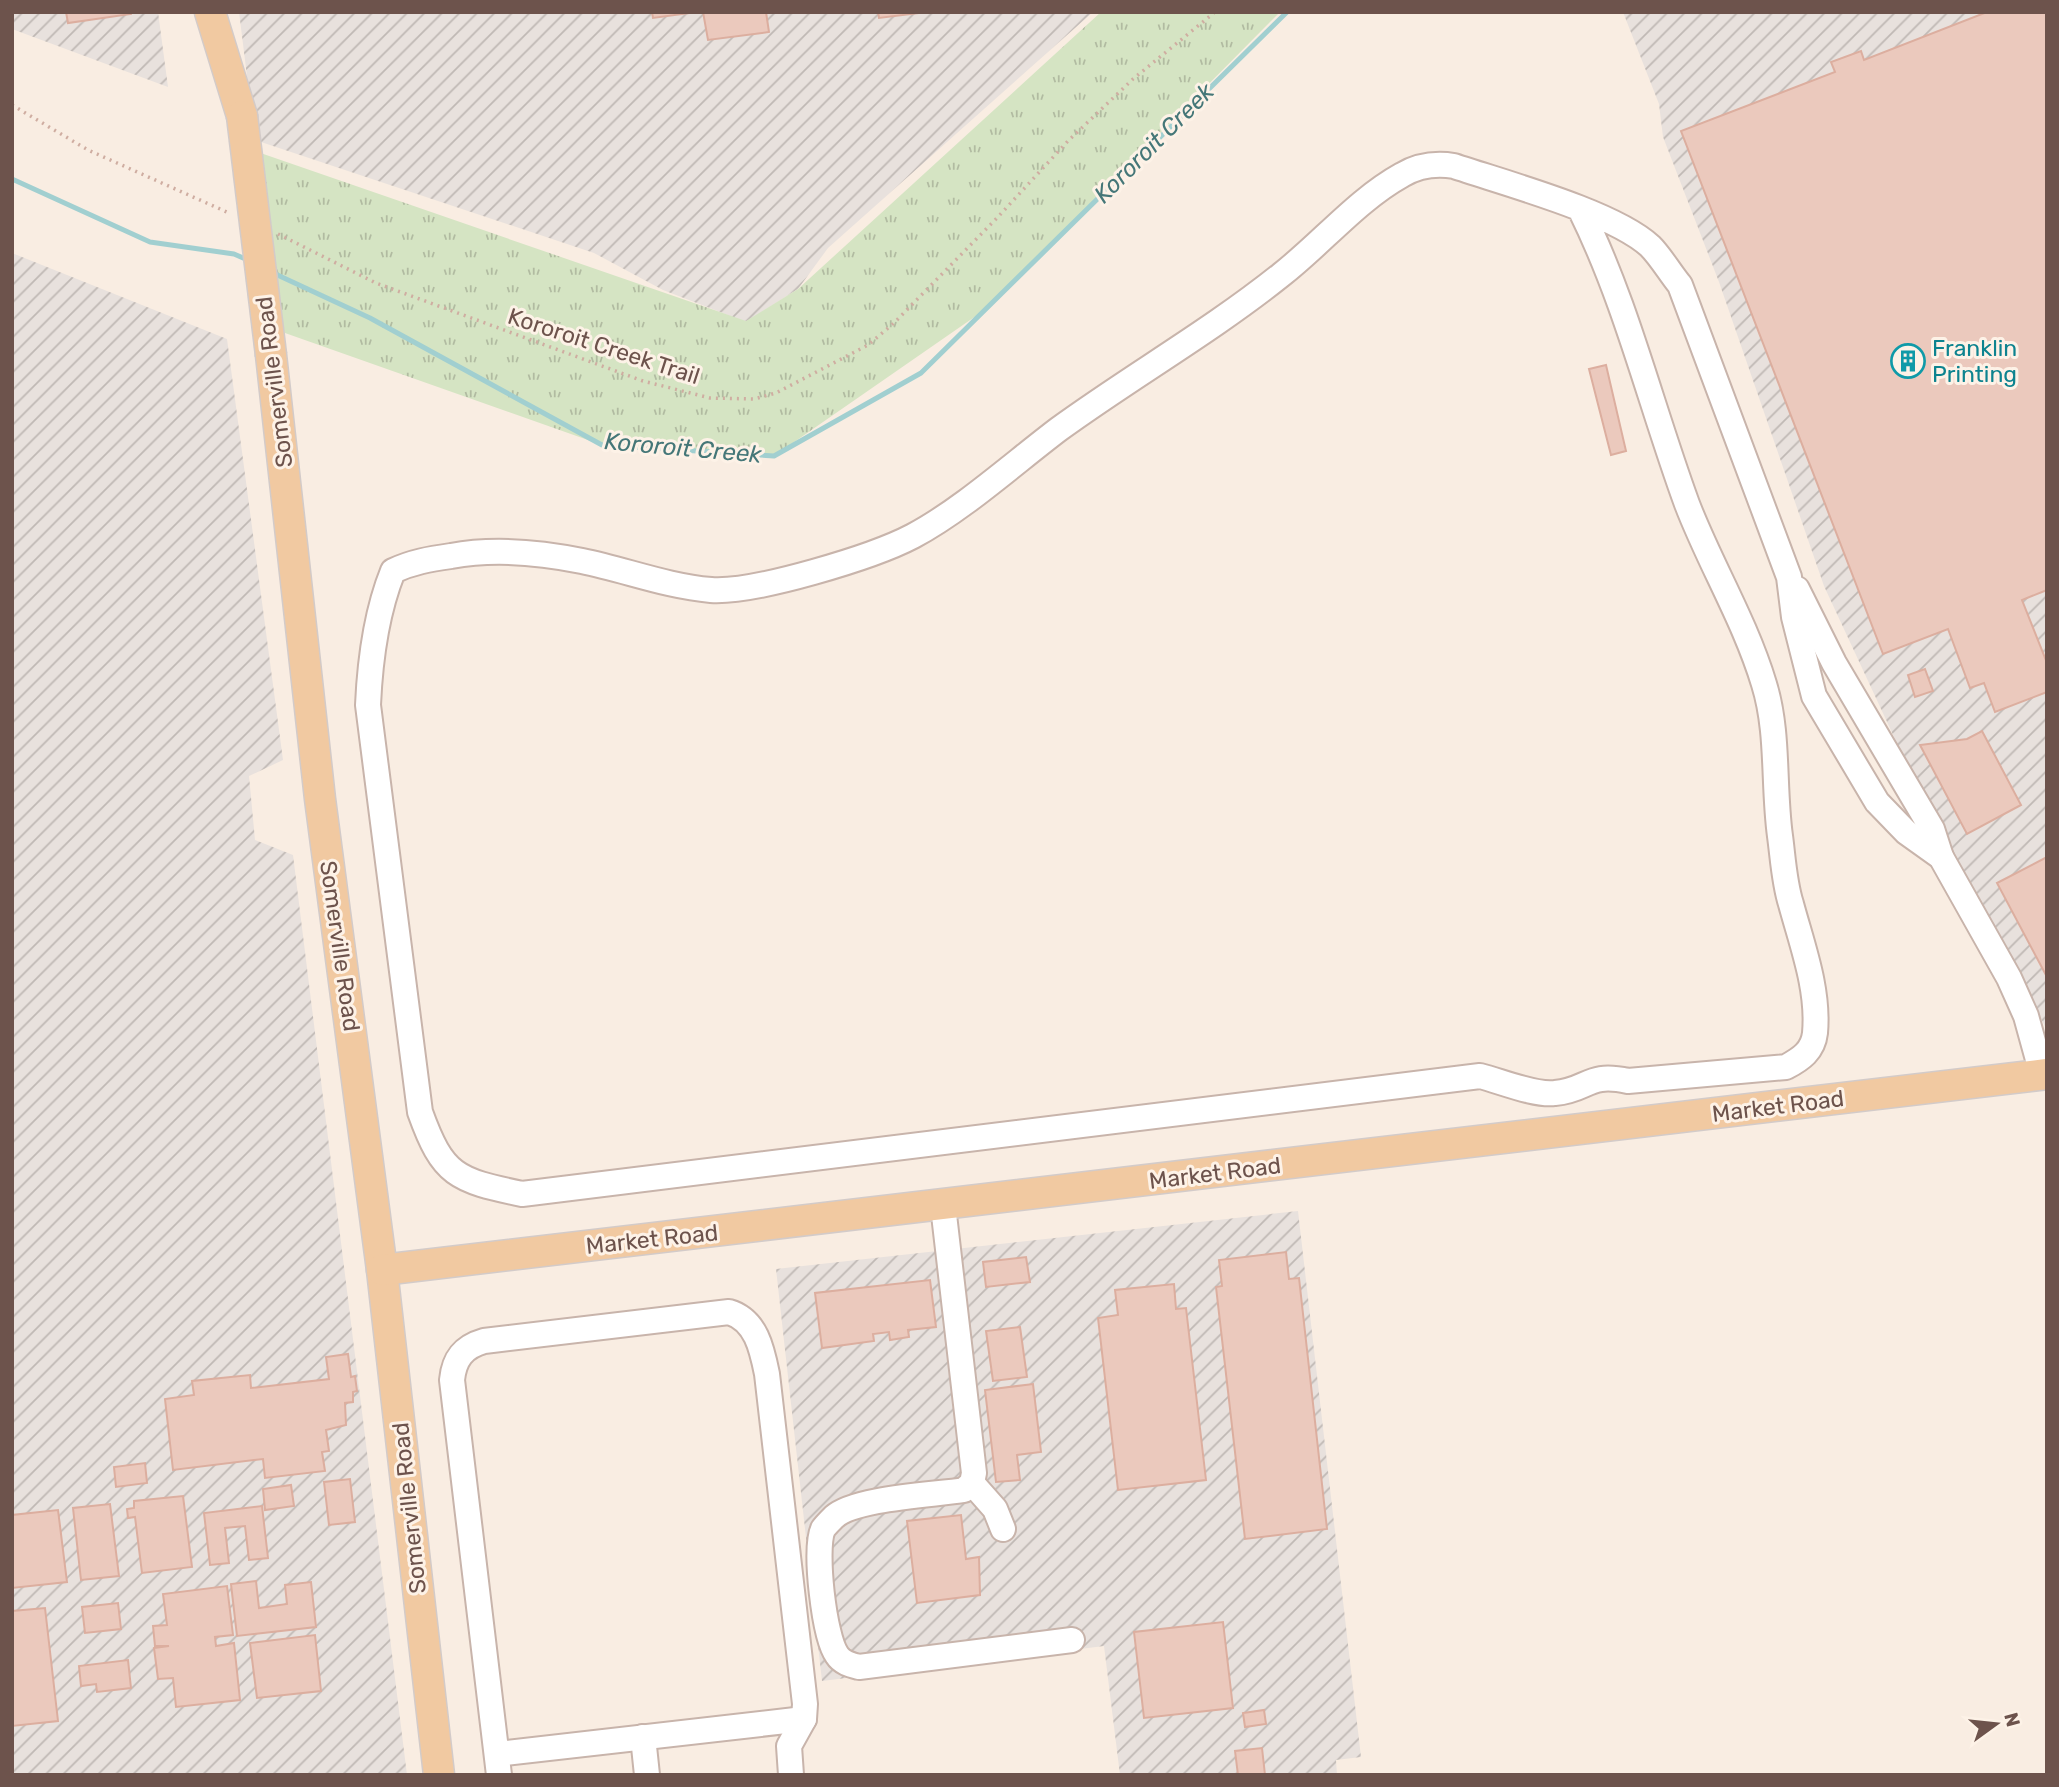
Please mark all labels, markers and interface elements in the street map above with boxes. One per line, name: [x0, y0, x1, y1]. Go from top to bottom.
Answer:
water label: Kororoit Creek: [1088, 77, 1220, 209]
street label: Somerville Road: [250, 295, 298, 469]
street label: Kororoit Creek Trail: [505, 302, 703, 390]
place label: Franklin Printing: [1932, 334, 2017, 388]
building icon: Franklin Printing: [1889, 342, 1927, 380]
water label: Kororoit Creek: [603, 427, 763, 469]
street label: Somerville Road: [314, 859, 366, 1033]
street label: Market Road: [1710, 1084, 1846, 1128]
street label: Market Road: [1147, 1151, 1283, 1195]
street label: Market Road: [584, 1218, 720, 1260]
street label: Somerville Road: [386, 1421, 432, 1595]
north arrow: [1961, 1689, 2031, 1759]
text: N: [1999, 1710, 2025, 1729]

